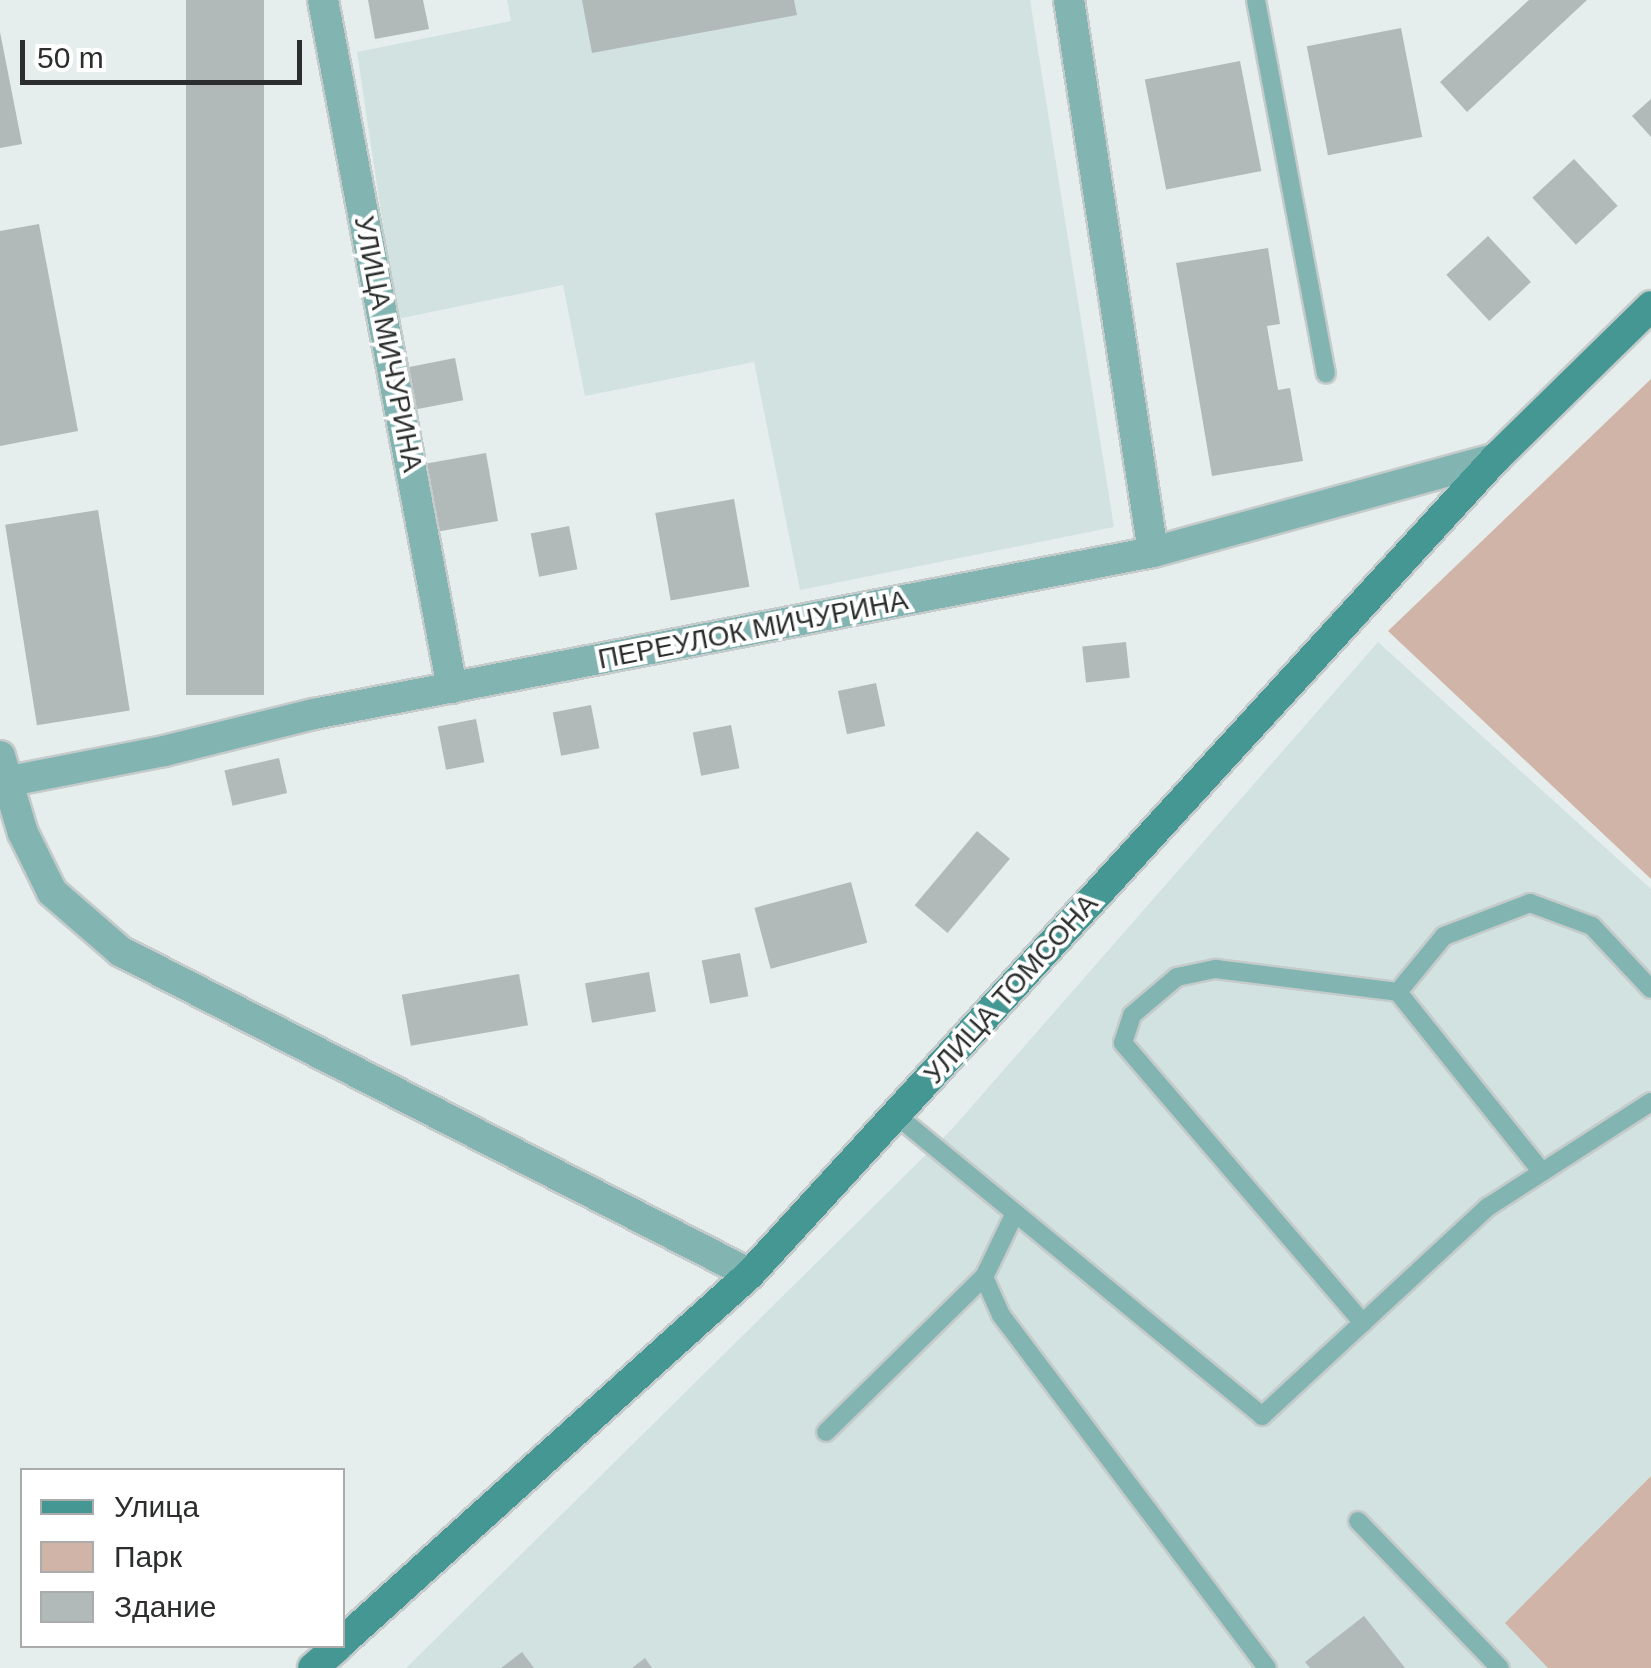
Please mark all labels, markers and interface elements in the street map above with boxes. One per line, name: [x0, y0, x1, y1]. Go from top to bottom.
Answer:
scale bar: [25, 20, 308, 82]
text: 50 m: [37, 41, 104, 74]
street label: УЛИЦА МИЧУРИНА: [347, 213, 429, 475]
street label: ПЕРЕУЛОК МИЧУРИНА: [595, 583, 911, 677]
street label: УЛИЦА ТОМСОНА: [917, 887, 1105, 1091]
legend: [20, 1468, 345, 1648]
text: Улица: [114, 1490, 199, 1523]
text: Парк: [114, 1540, 182, 1573]
text: Здание: [114, 1590, 216, 1623]

